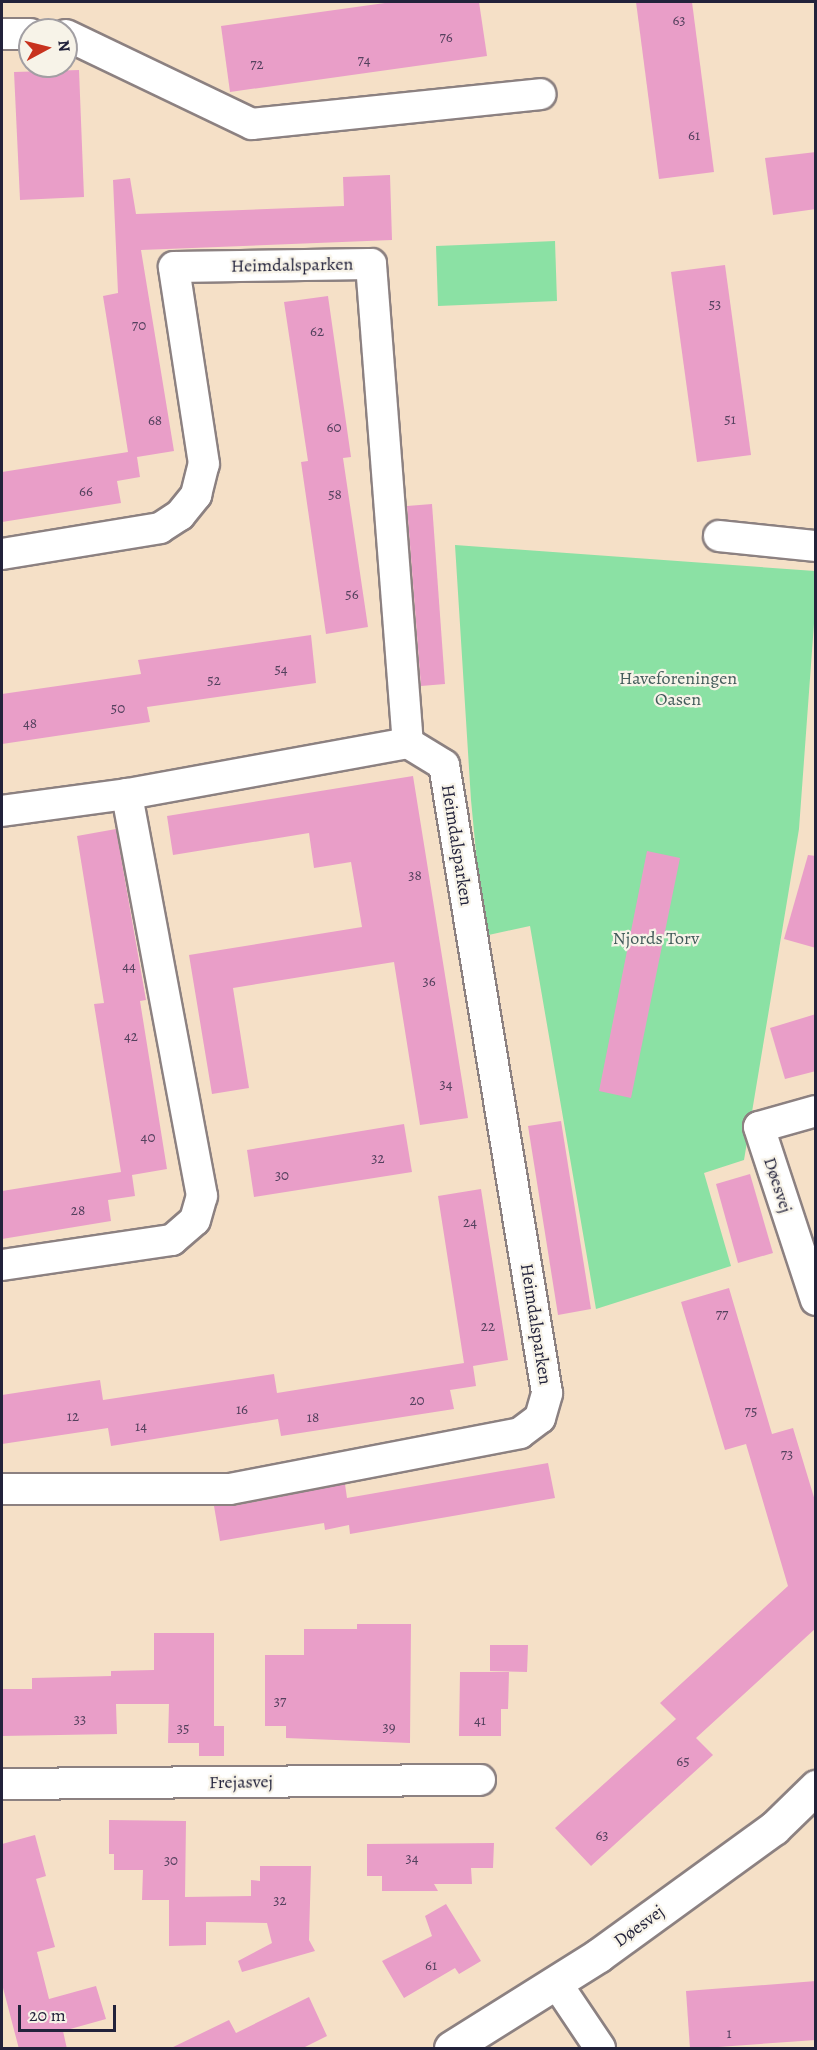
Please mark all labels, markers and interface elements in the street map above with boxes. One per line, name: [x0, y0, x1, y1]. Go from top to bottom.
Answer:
house number: 63: [672, 12, 686, 30]
north arrow: [18, 18, 78, 78]
house number: 76: [439, 29, 453, 47]
text: N: [52, 39, 76, 53]
house number: 74: [357, 52, 371, 70]
house number: 72: [250, 56, 264, 74]
house number: 61: [688, 127, 700, 145]
street label: Heimdalsparken: [231, 253, 353, 277]
house number: 53: [709, 296, 721, 314]
house number: 70: [132, 317, 146, 335]
house number: 62: [310, 323, 324, 341]
house number: 51: [724, 411, 736, 429]
house number: 68: [148, 412, 162, 430]
house number: 60: [327, 419, 341, 437]
house number: 66: [79, 483, 93, 501]
house number: 58: [328, 486, 342, 504]
house number: 56: [345, 586, 359, 604]
house number: 54: [274, 661, 288, 679]
park label: Haveforeningen Oasen: [619, 668, 737, 710]
house number: 52: [207, 672, 221, 690]
house number: 50: [111, 700, 125, 718]
house number: 48: [23, 715, 37, 733]
street label: Heimdalsparken: [437, 783, 477, 907]
house number: 38: [408, 867, 422, 885]
park label: Njords Torv: [613, 927, 699, 949]
house number: 44: [122, 958, 136, 976]
house number: 36: [422, 973, 436, 991]
house number: 42: [124, 1028, 138, 1046]
house number: 34: [439, 1076, 453, 1094]
house number: 40: [141, 1129, 155, 1147]
house number: 32: [371, 1150, 385, 1168]
street label: Døesvej: [759, 1154, 797, 1216]
house number: 30: [275, 1167, 289, 1185]
house number: 28: [71, 1202, 85, 1220]
house number: 24: [463, 1214, 477, 1232]
street label: Heimdalsparken: [516, 1262, 556, 1386]
house number: 77: [716, 1306, 728, 1324]
house number: 22: [481, 1318, 495, 1336]
house number: 20: [409, 1392, 425, 1410]
house number: 16: [236, 1401, 248, 1419]
house number: 75: [745, 1403, 757, 1421]
house number: 12: [67, 1408, 79, 1426]
house number: 18: [307, 1409, 319, 1427]
house number: 14: [135, 1418, 147, 1436]
house number: 73: [781, 1446, 793, 1464]
house number: 37: [274, 1693, 286, 1711]
house number: 33: [74, 1711, 86, 1729]
house number: 41: [474, 1712, 486, 1730]
house number: 39: [382, 1719, 396, 1737]
house number: 35: [177, 1720, 189, 1738]
house number: 65: [676, 1753, 690, 1771]
street label: Frejasvej: [209, 1771, 273, 1793]
house number: 63: [595, 1827, 609, 1845]
house number: 34: [405, 1850, 419, 1868]
house number: 30: [164, 1852, 178, 1870]
house number: 32: [273, 1892, 287, 1910]
street label: Døesvej: [610, 1900, 668, 1952]
house number: 61: [425, 1957, 437, 1975]
scale bar: [21, 1993, 118, 2031]
text: 20 m: [29, 2003, 66, 2027]
house number: 1: [726, 2025, 732, 2043]

